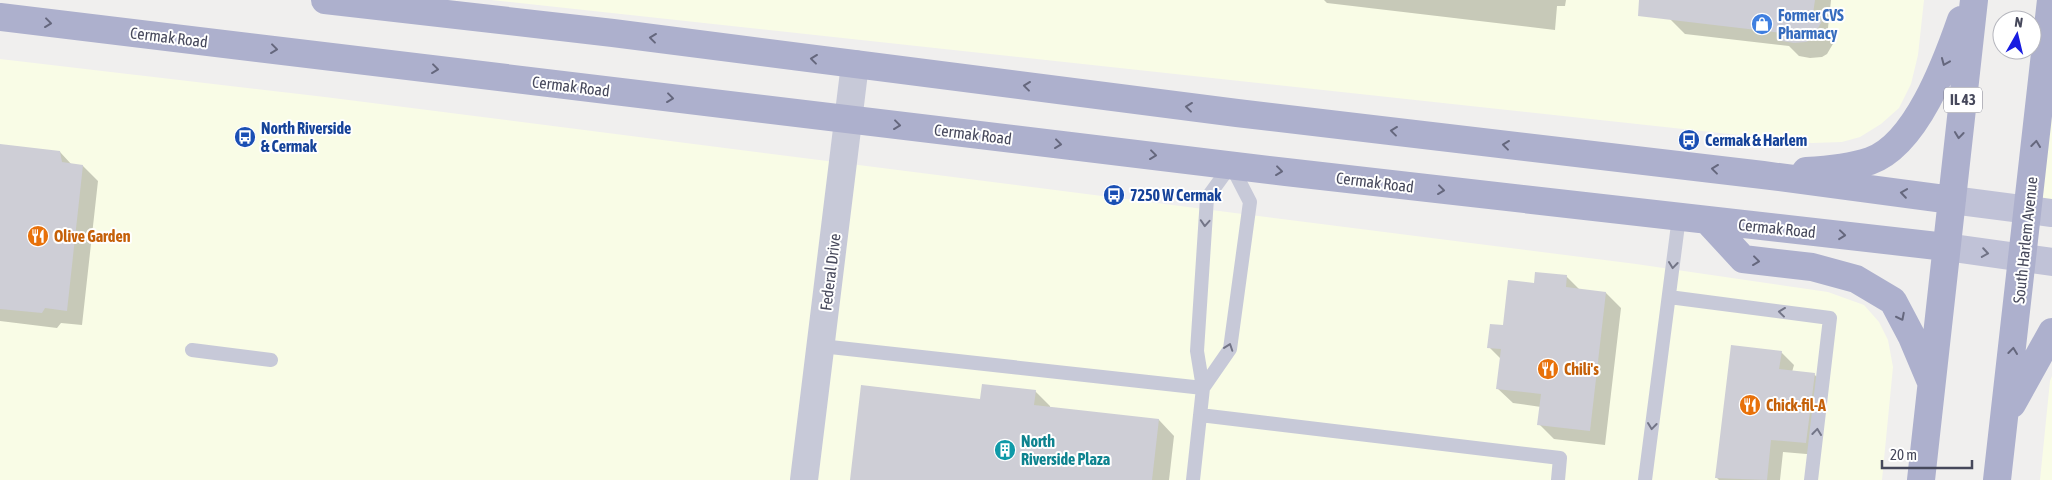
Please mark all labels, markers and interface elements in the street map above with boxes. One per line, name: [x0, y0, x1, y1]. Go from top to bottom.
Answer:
place label: Former CVS Pharmacy: [1778, 6, 1844, 42]
north arrow: [1992, 10, 2042, 60]
shop icon: Former CVS Pharmacy: [1750, 12, 1774, 36]
text: N: [2014, 14, 2024, 31]
one-way arrow: [45, 17, 53, 28]
street label: Cermak Road: [129, 23, 209, 51]
one-way arrow: [649, 34, 657, 44]
one-way arrow: [270, 43, 278, 54]
one-way arrow: [810, 54, 818, 65]
one-way arrow: [1941, 57, 1952, 66]
one-way arrow: [432, 63, 440, 74]
street label: Cermak Road: [531, 72, 611, 100]
one-way arrow: [1023, 81, 1031, 92]
road number: IL 43: [1944, 88, 1982, 112]
one-way arrow: [666, 92, 674, 103]
one-way arrow: [1184, 102, 1192, 113]
place label: North Riverside & Cermak: [261, 119, 351, 155]
one-way arrow: [893, 119, 901, 130]
street label: Cermak Road: [933, 120, 1013, 148]
bus stop icon: North Riverside & Cermak: [233, 125, 257, 149]
one-way arrow: [1390, 126, 1398, 137]
bus stop icon: Cermak & Harlem: [1677, 128, 1701, 152]
place label: Cermak & Harlem: [1705, 131, 1807, 149]
one-way arrow: [1954, 132, 1965, 140]
one-way arrow: [1054, 138, 1062, 149]
one-way arrow: [1501, 140, 1509, 151]
one-way arrow: [2030, 140, 2041, 148]
one-way arrow: [1149, 149, 1157, 160]
one-way arrow: [1711, 164, 1719, 175]
one-way arrow: [1276, 165, 1284, 176]
street label: Cermak Road: [1335, 168, 1415, 196]
street label: South Harlem Avenue: [2009, 176, 2041, 304]
bus stop icon: 7250 W Cermak: [1102, 183, 1126, 207]
one-way arrow: [1437, 184, 1445, 195]
place label: 7250 W Cermak: [1130, 186, 1222, 204]
one-way arrow: [1899, 188, 1907, 199]
street label: Cermak Road: [1737, 215, 1817, 241]
one-way arrow: [1200, 220, 1211, 228]
restaurant icon: Olive Garden: [26, 224, 50, 248]
place label: Olive Garden: [54, 227, 131, 245]
one-way arrow: [1838, 229, 1846, 240]
street label: Federal Drive: [816, 232, 844, 312]
one-way arrow: [1980, 247, 1989, 257]
one-way arrow: [1752, 255, 1760, 266]
one-way arrow: [1668, 262, 1679, 270]
one-way arrow: [1778, 307, 1786, 318]
one-way arrow: [1895, 311, 1905, 320]
one-way arrow: [1223, 343, 1233, 352]
one-way arrow: [2007, 347, 2018, 355]
restaurant icon: Chili's: [1536, 357, 1560, 381]
place label: Chili's: [1564, 360, 1599, 378]
restaurant icon: Chick-fil-A: [1738, 393, 1762, 417]
place label: Chick-fil-A: [1766, 396, 1826, 414]
one-way arrow: [1647, 423, 1658, 431]
one-way arrow: [1811, 427, 1822, 435]
place label: North Riverside Plaza: [1021, 432, 1110, 468]
building icon: North Riverside Plaza: [993, 438, 1017, 462]
scale bar: [1882, 438, 1972, 470]
text: 20 m: [1890, 446, 1917, 463]

